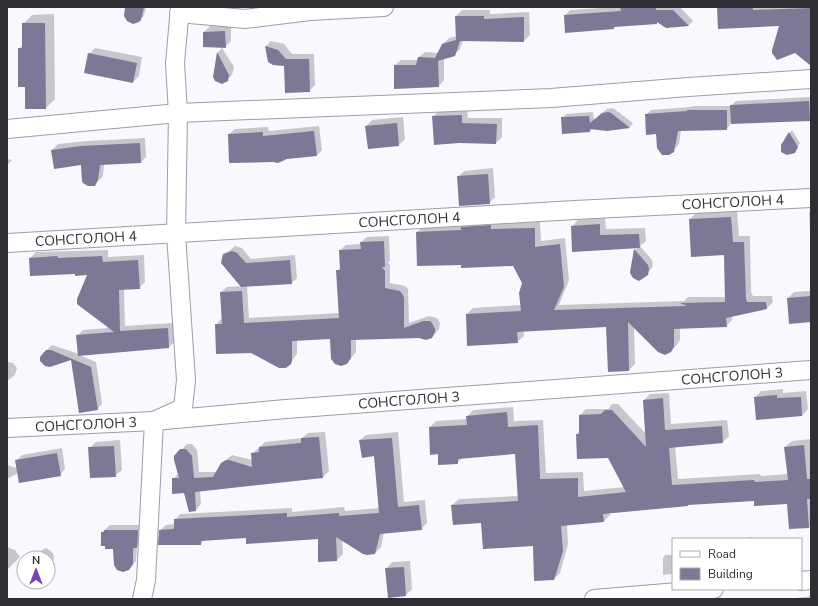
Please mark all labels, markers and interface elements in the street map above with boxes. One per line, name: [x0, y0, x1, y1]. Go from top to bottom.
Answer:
street label: СОНСГОЛОН 4: [681, 190, 784, 214]
street label: СОНСГОЛОН 4: [358, 207, 461, 232]
street label: СОНСГОЛОН 4: [34, 226, 137, 251]
street label: СОНСГОЛОН 3: [680, 363, 784, 389]
street label: СОНСГОЛОН 3: [357, 387, 461, 413]
street label: СОНСГОЛОН 3: [34, 412, 137, 436]
legend: [672, 538, 802, 590]
text: Road: [708, 546, 736, 562]
north arrow: [16, 550, 56, 590]
text: N: [32, 553, 40, 568]
text: Building: [708, 566, 753, 582]

